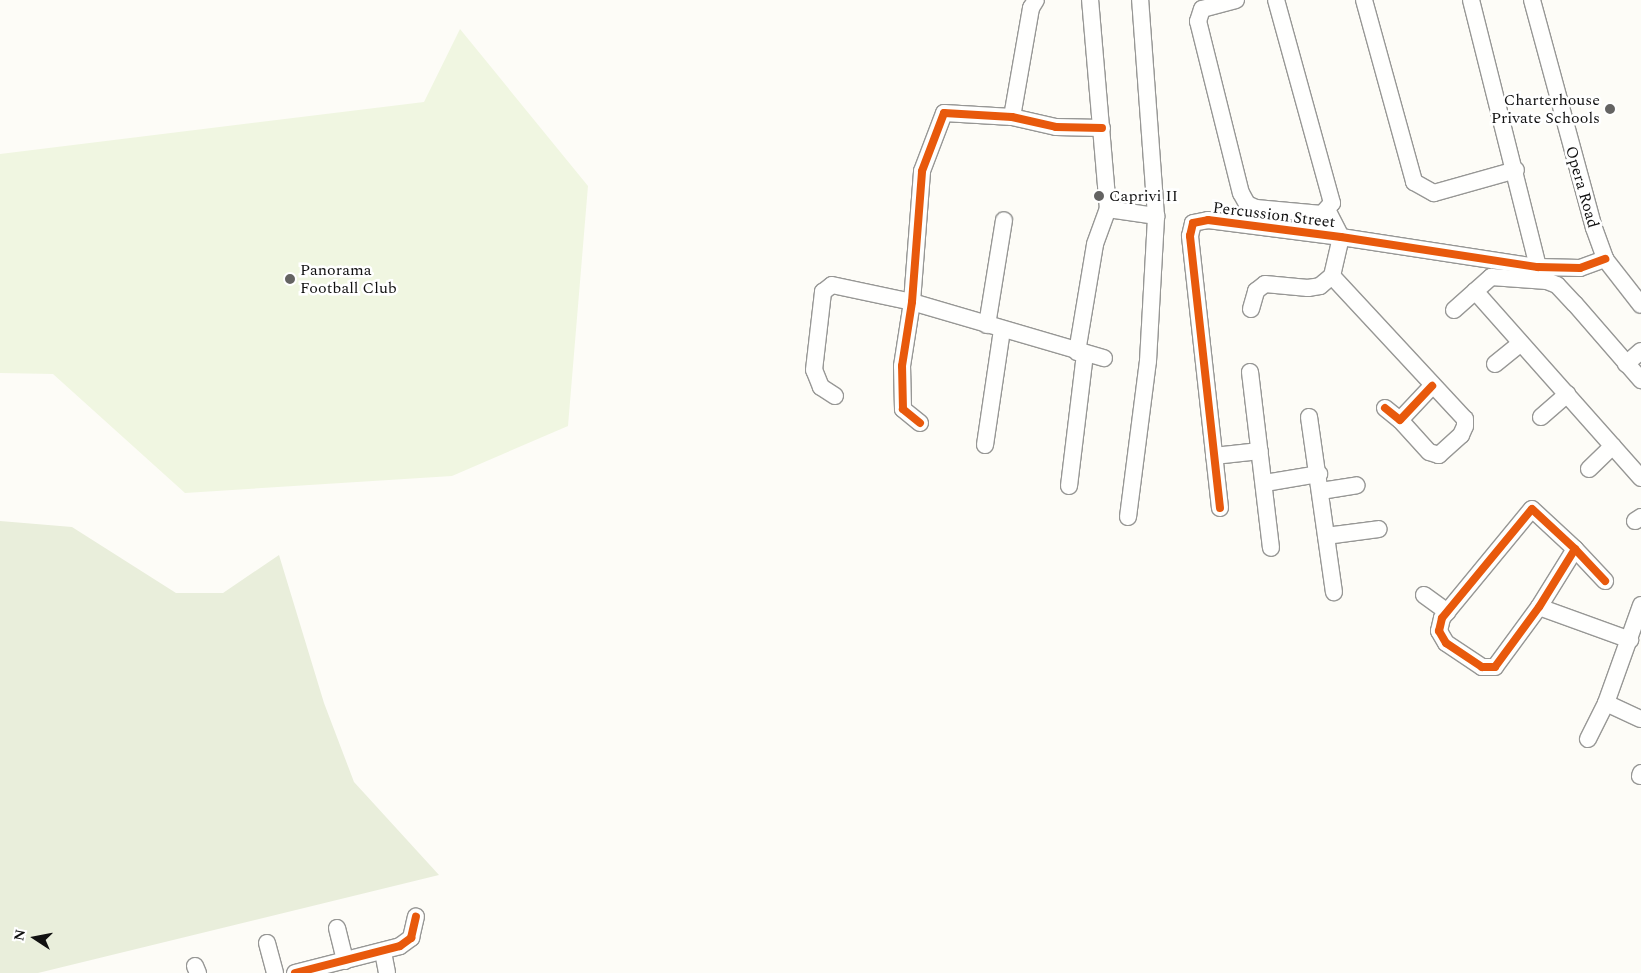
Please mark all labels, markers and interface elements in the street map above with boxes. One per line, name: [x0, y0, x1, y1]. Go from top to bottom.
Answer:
place label: Charterhouse Private Schools: [1491, 90, 1600, 128]
marker: Charterhouse Private Schools: [1604, 103, 1616, 115]
street label: Opera Road: [1561, 144, 1603, 230]
place label: Caprivi II: [1109, 186, 1178, 206]
marker: Caprivi II: [1093, 190, 1105, 202]
street label: Percussion Street: [1212, 198, 1336, 232]
place label: Panorama Football Club: [300, 260, 397, 298]
marker: Panorama Football Club: [284, 273, 296, 285]
north arrow: [10, 913, 60, 963]
text: N: [8, 927, 31, 943]

